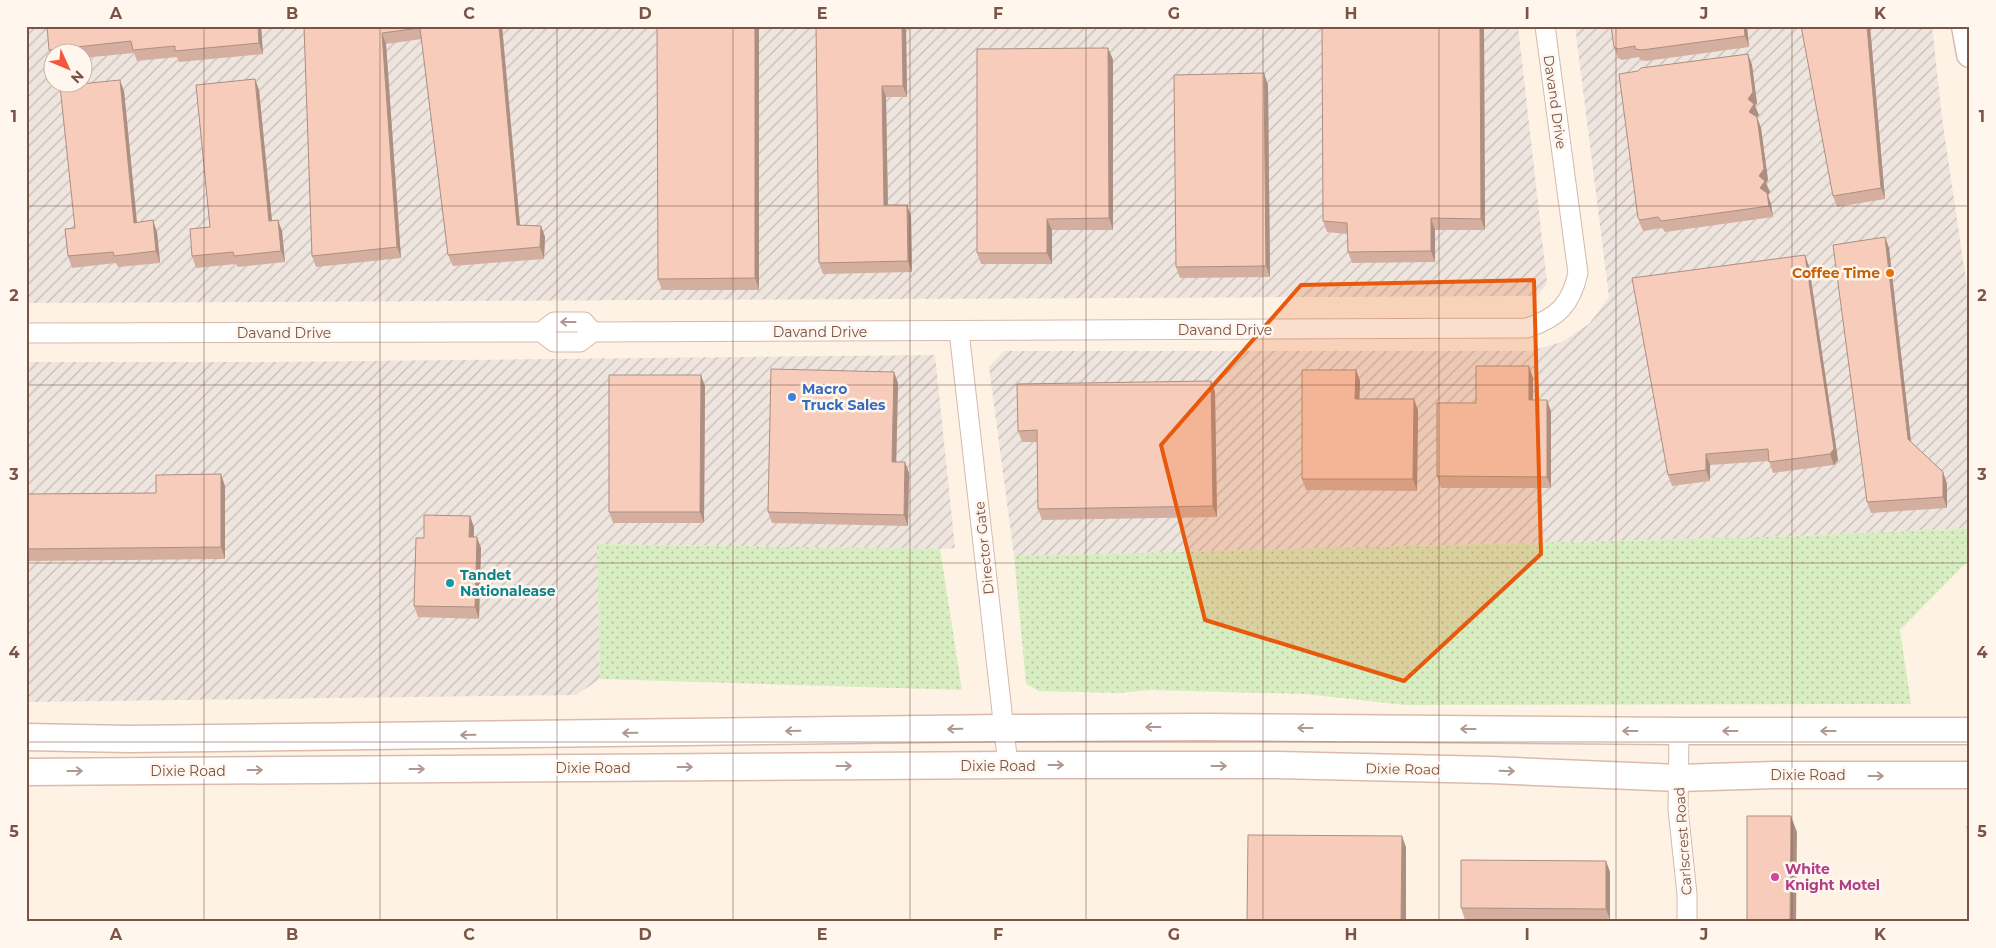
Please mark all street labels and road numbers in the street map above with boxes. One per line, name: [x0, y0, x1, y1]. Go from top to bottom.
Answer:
street label: Davand Drive: [1540, 54, 1570, 150]
street label: Davand Drive: [1178, 321, 1272, 339]
street label: Davand Drive: [773, 323, 867, 341]
street label: Davand Drive: [237, 324, 331, 342]
street label: Director Gate: [970, 500, 998, 596]
street label: Dixie Road: [960, 757, 1036, 775]
street label: Dixie Road: [555, 759, 631, 777]
street label: Dixie Road: [1365, 759, 1441, 779]
street label: Dixie Road: [150, 762, 226, 780]
street label: Dixie Road: [1770, 766, 1846, 784]
street label: Carlscrest Road: [1670, 786, 1696, 896]

